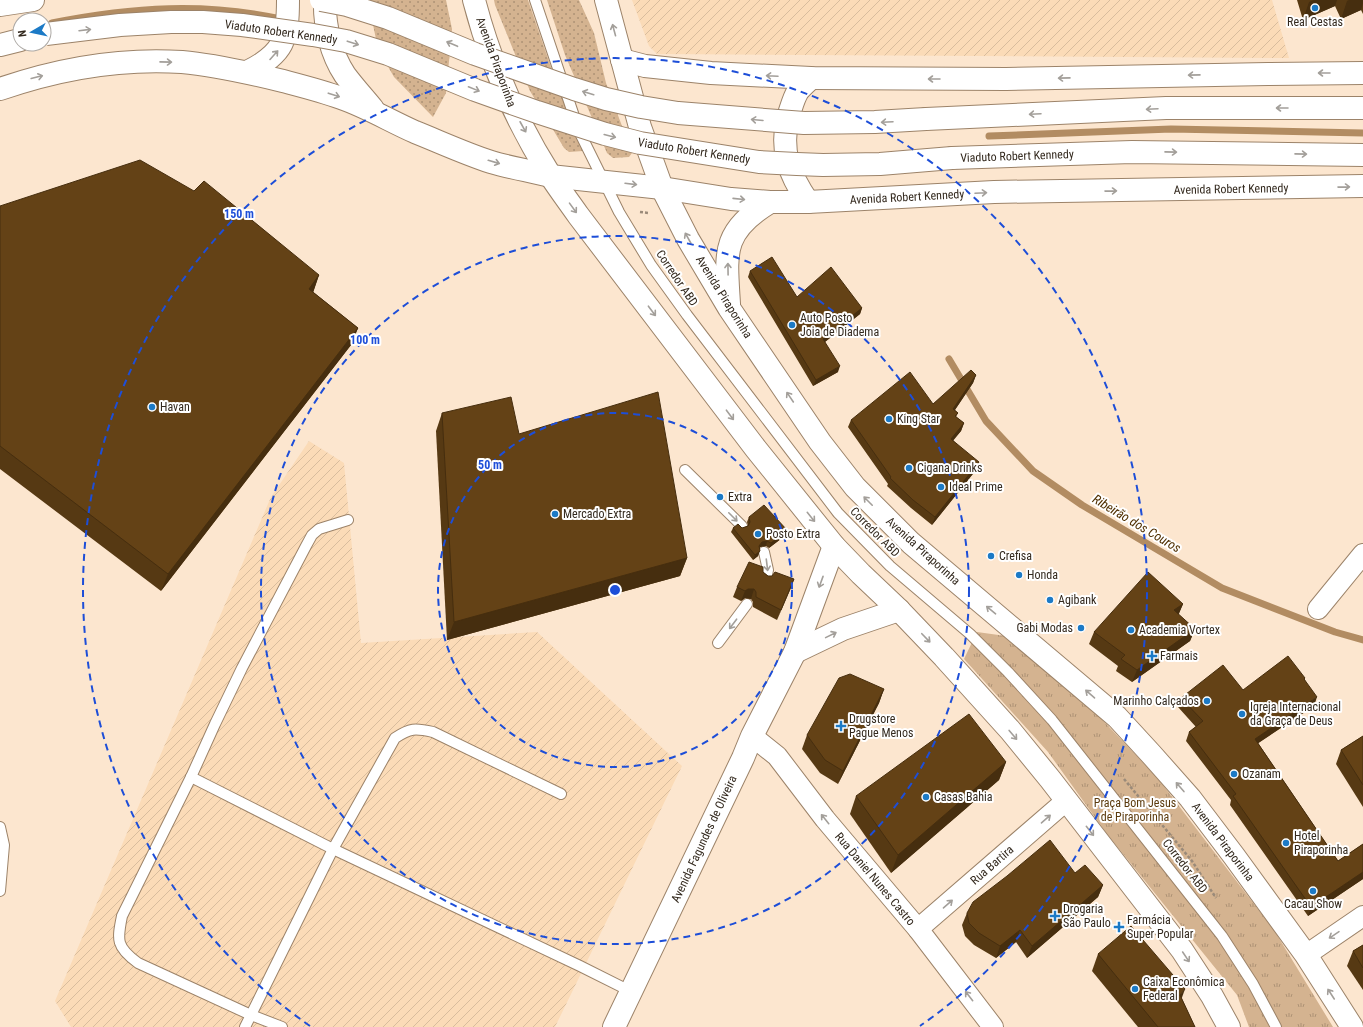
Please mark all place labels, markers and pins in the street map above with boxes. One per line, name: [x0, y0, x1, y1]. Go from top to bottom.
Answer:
marker: Real Cestas: [1310, 3, 1320, 13]
place label: Real Cestas: [1287, 15, 1343, 29]
place label: Auto Posto Joia de Diadema: [800, 311, 879, 339]
marker: Auto Posto Joia de Diadema: [787, 320, 797, 330]
place label: Havan: [160, 400, 190, 414]
marker: Havan: [147, 402, 157, 412]
place label: King Star: [897, 412, 940, 426]
marker: King Star: [884, 414, 894, 424]
place label: Cigana Drinks: [917, 461, 983, 475]
marker: Cigana Drinks: [904, 463, 914, 473]
place label: Ideal Prime: [949, 480, 1003, 494]
marker: Ideal Prime: [936, 482, 946, 492]
place label: Extra: [728, 490, 752, 504]
marker: Extra: [715, 492, 725, 502]
place label: Mercado Extra: [563, 507, 631, 521]
marker: Mercado Extra: [550, 509, 560, 519]
place label: Posto Extra: [766, 527, 820, 541]
marker: Posto Extra: [753, 529, 763, 539]
place label: Crefisa: [999, 549, 1032, 563]
marker: Crefisa: [986, 551, 996, 561]
place label: Honda: [1027, 568, 1058, 582]
marker: Honda: [1014, 570, 1024, 580]
centre of rings: [608, 583, 622, 597]
place label: Agibank: [1058, 593, 1097, 607]
marker: Agibank: [1045, 595, 1055, 605]
place label: Gabi Modas: [1016, 621, 1073, 635]
marker: Gabi Modas: [1076, 623, 1086, 633]
place label: Academia Vortex: [1139, 623, 1220, 637]
marker: Academia Vortex: [1126, 625, 1136, 635]
place label: Farmais: [1160, 649, 1198, 663]
marker: Farmais: [1147, 651, 1157, 661]
place label: Marinho Calçados: [1113, 694, 1199, 708]
marker: Marinho Calçados: [1202, 696, 1212, 706]
place label: Igreja Internacional da Graça de Deus: [1250, 700, 1341, 728]
marker: Igreja Internacional da Graça de Deus: [1237, 709, 1247, 719]
place label: Drugstore Pague Menos: [849, 712, 913, 740]
marker: Drugstore Pague Menos: [836, 721, 846, 731]
place label: Ozanam: [1242, 767, 1281, 781]
marker: Ozanam: [1229, 769, 1239, 779]
place label: Casas Bahia: [934, 790, 993, 804]
marker: Casas Bahia: [921, 792, 931, 802]
place label: Hotel Piraporinha: [1294, 829, 1349, 857]
marker: Hotel Piraporinha: [1281, 838, 1291, 848]
marker: Cacau Show: [1308, 886, 1318, 896]
place label: Cacau Show: [1284, 897, 1342, 911]
place label: Drogaria São Paulo: [1063, 902, 1111, 930]
marker: Drogaria São Paulo: [1050, 911, 1060, 921]
place label: Farmácia Super Popular: [1127, 913, 1194, 941]
marker: Farmácia Super Popular: [1114, 922, 1124, 932]
place label: Caixa Econômica Federal: [1143, 975, 1225, 1003]
marker: Caixa Econômica Federal: [1130, 984, 1140, 994]

